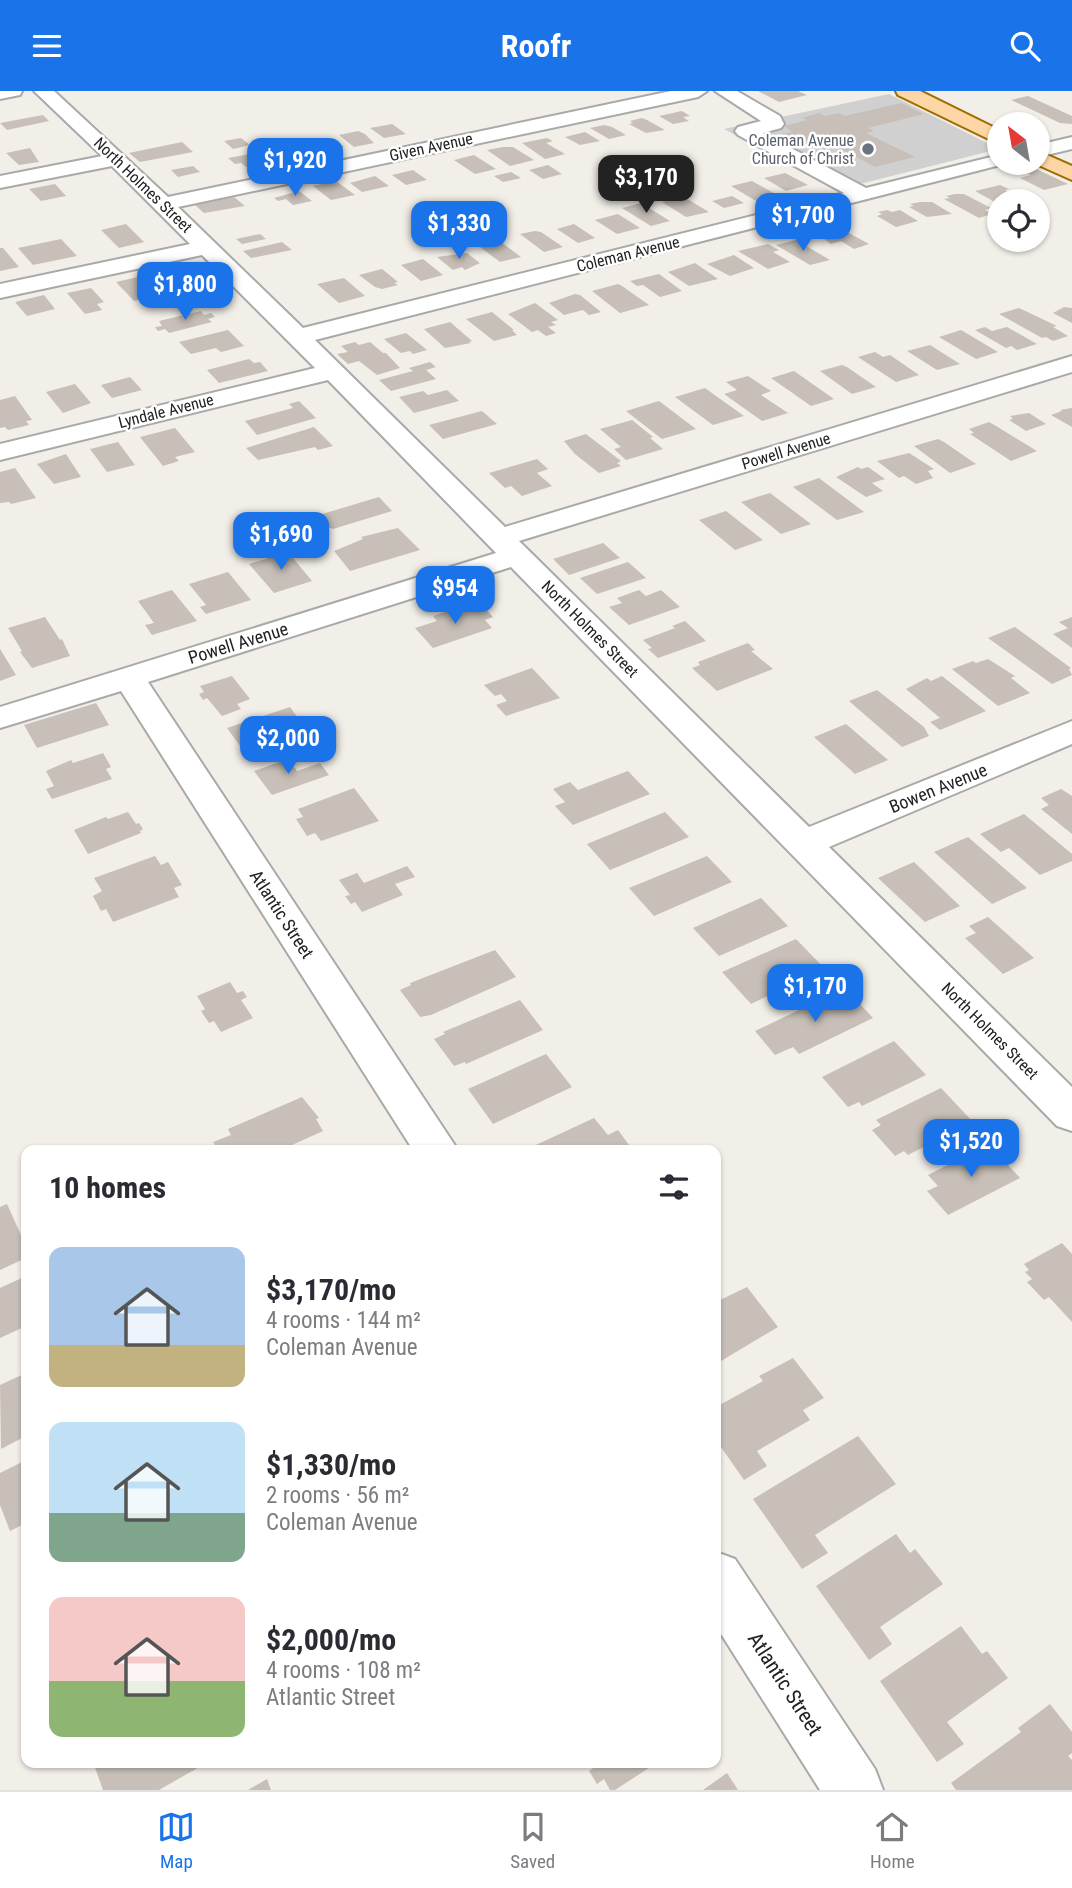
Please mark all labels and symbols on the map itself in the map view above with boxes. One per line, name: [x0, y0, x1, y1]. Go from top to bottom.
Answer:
north arrow: [987, 112, 1050, 175]
street label: Given Avenue: [388, 129, 474, 165]
place label: Coleman Avenue Church of Christ: [749, 131, 854, 168]
street label: North Holmes Street: [90, 133, 196, 237]
pin: $1,920: [238, 139, 352, 198]
marker: Coleman Avenue Church of Christ: [860, 141, 876, 157]
pin: $3,170: [589, 155, 703, 215]
pin: $1,700: [746, 193, 860, 253]
pin: $1,330: [402, 201, 516, 261]
street label: Coleman Avenue: [575, 232, 681, 276]
pin: $1,800: [128, 263, 242, 322]
street label: Lyndale Avenue: [116, 390, 216, 432]
street label: Powell Avenue: [739, 428, 833, 474]
pin: $1,690: [224, 512, 338, 572]
pin: $954: [414, 567, 496, 626]
street label: North Holmes Street: [538, 577, 643, 682]
street label: Powell Avenue: [186, 618, 290, 668]
pin: $2,000: [231, 717, 345, 776]
street label: Bowen Avenue: [886, 759, 990, 817]
street label: Atlantic Street: [246, 866, 318, 962]
pin: $1,170: [758, 965, 872, 1024]
street label: North Holmes Street: [938, 979, 1043, 1084]
pin: $1,520: [914, 1119, 1028, 1179]
street label: Atlantic Street: [743, 1628, 827, 1740]

